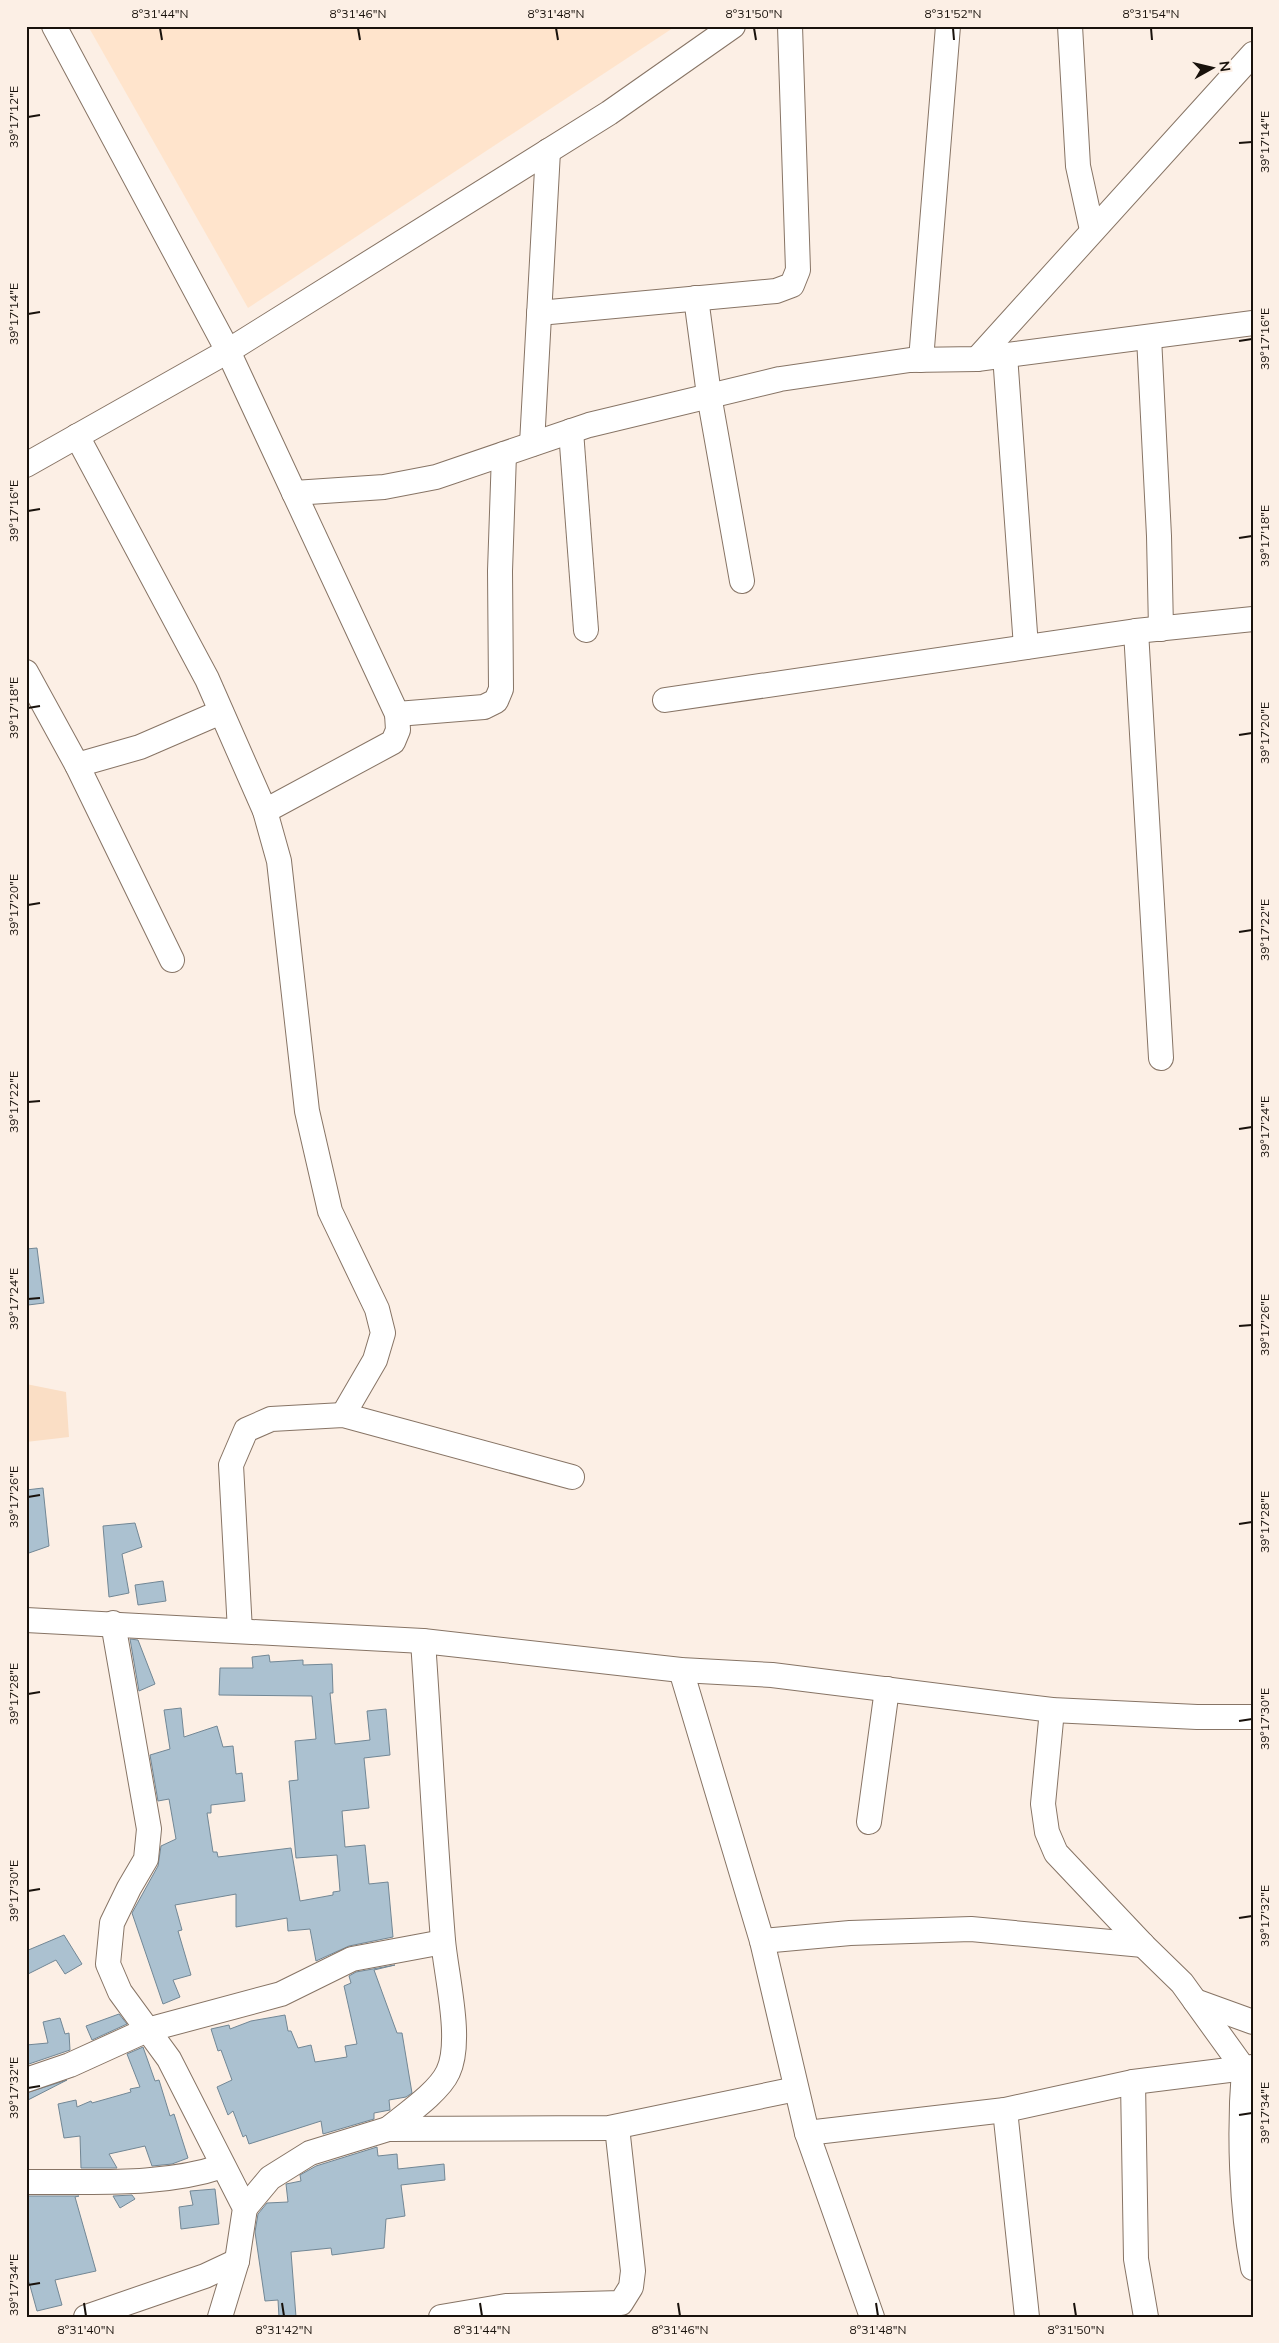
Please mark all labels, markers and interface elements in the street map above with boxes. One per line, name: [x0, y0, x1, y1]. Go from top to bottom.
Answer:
text: 8°31'44"N: [132, 6, 188, 21]
text: 8°31'46"N: [330, 6, 386, 21]
text: 8°31'48"N: [528, 6, 584, 21]
text: 8°31'50"N: [726, 6, 782, 21]
text: 8°31'52"N: [925, 6, 981, 21]
text: 8°31'54"N: [1123, 6, 1179, 21]
north arrow: [1186, 42, 1236, 92]
text: N: [1215, 60, 1235, 73]
text: 39°17'12"E: [6, 86, 21, 148]
text: 39°17'14"E: [1257, 111, 1272, 173]
text: 39°17'14"E: [6, 283, 21, 345]
text: 39°17'16"E: [1257, 308, 1272, 370]
text: 39°17'16"E: [6, 480, 21, 542]
text: 39°17'18"E: [1257, 505, 1272, 567]
text: 39°17'18"E: [6, 677, 21, 739]
text: 39°17'20"E: [1257, 702, 1272, 764]
text: 39°17'20"E: [6, 874, 21, 936]
text: 39°17'22"E: [1257, 899, 1272, 961]
text: 39°17'22"E: [6, 1071, 21, 1133]
text: 39°17'24"E: [1257, 1096, 1272, 1158]
text: 39°17'24"E: [6, 1268, 21, 1330]
text: 39°17'26"E: [1257, 1294, 1272, 1356]
text: 39°17'26"E: [6, 1466, 21, 1528]
text: 39°17'28"E: [1257, 1491, 1272, 1553]
text: 39°17'28"E: [6, 1663, 21, 1725]
text: 39°17'30"E: [1257, 1688, 1272, 1750]
text: 39°17'30"E: [6, 1860, 21, 1922]
text: 39°17'32"E: [1257, 1885, 1272, 1947]
text: 39°17'32"E: [6, 2057, 21, 2119]
text: 39°17'34"E: [1257, 2082, 1272, 2144]
text: 39°17'34"E: [6, 2254, 21, 2316]
text: 8°31'40"N: [58, 2322, 114, 2337]
text: 8°31'42"N: [256, 2322, 312, 2337]
text: 8°31'44"N: [454, 2322, 510, 2337]
text: 8°31'46"N: [652, 2322, 708, 2337]
text: 8°31'48"N: [850, 2322, 906, 2337]
text: 8°31'50"N: [1048, 2322, 1104, 2337]

